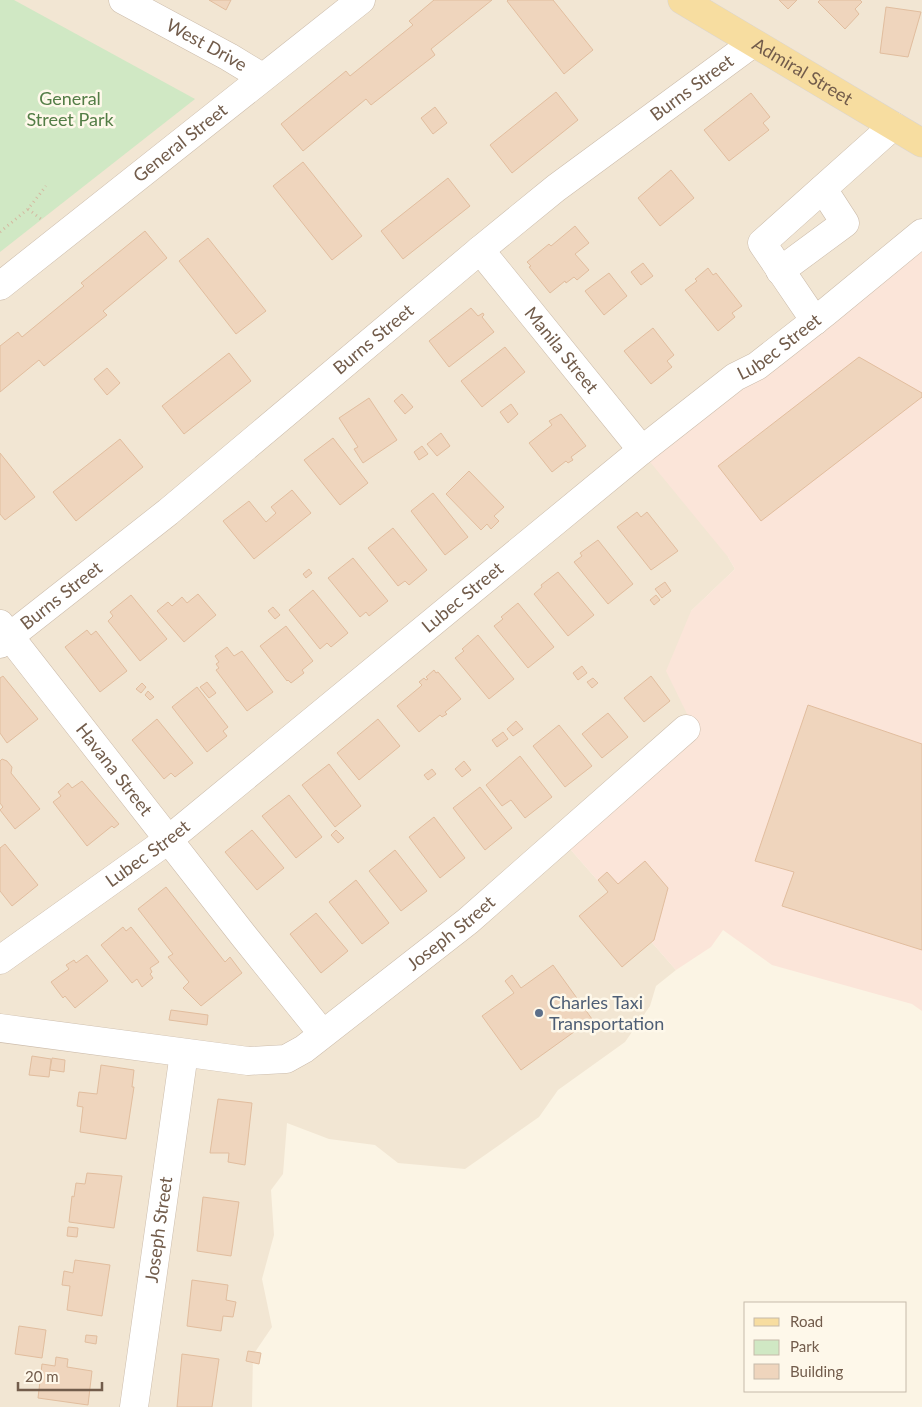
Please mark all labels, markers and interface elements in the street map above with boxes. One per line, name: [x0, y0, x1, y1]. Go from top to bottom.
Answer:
street label: West Drive: [163, 13, 252, 75]
street label: Admiral Street: [749, 32, 857, 109]
street label: Burns Street: [645, 49, 738, 125]
park label: General Street Park: [26, 87, 114, 130]
street label: General Street: [128, 98, 232, 186]
street label: Burns Street: [328, 298, 418, 379]
street label: Manila Street: [520, 302, 604, 398]
street label: Lubec Street: [733, 308, 825, 384]
street label: Burns Street: [15, 556, 106, 634]
street label: Lubec Street: [417, 557, 508, 637]
street label: Havana Street: [72, 719, 158, 820]
street label: Lubec Street: [101, 814, 194, 891]
street label: Joseph Street: [402, 890, 500, 975]
place label: Charles Taxi Transportation: [549, 991, 664, 1034]
marker: Charles Taxi Transportation: [533, 1007, 545, 1019]
street label: Joseph Street: [140, 1175, 176, 1284]
legend: [744, 1302, 907, 1392]
text: Road: [790, 1312, 823, 1330]
text: Park: [790, 1337, 820, 1355]
scale bar: [18, 1360, 101, 1392]
text: Building: [790, 1362, 843, 1380]
text: 20 m: [25, 1367, 59, 1385]

